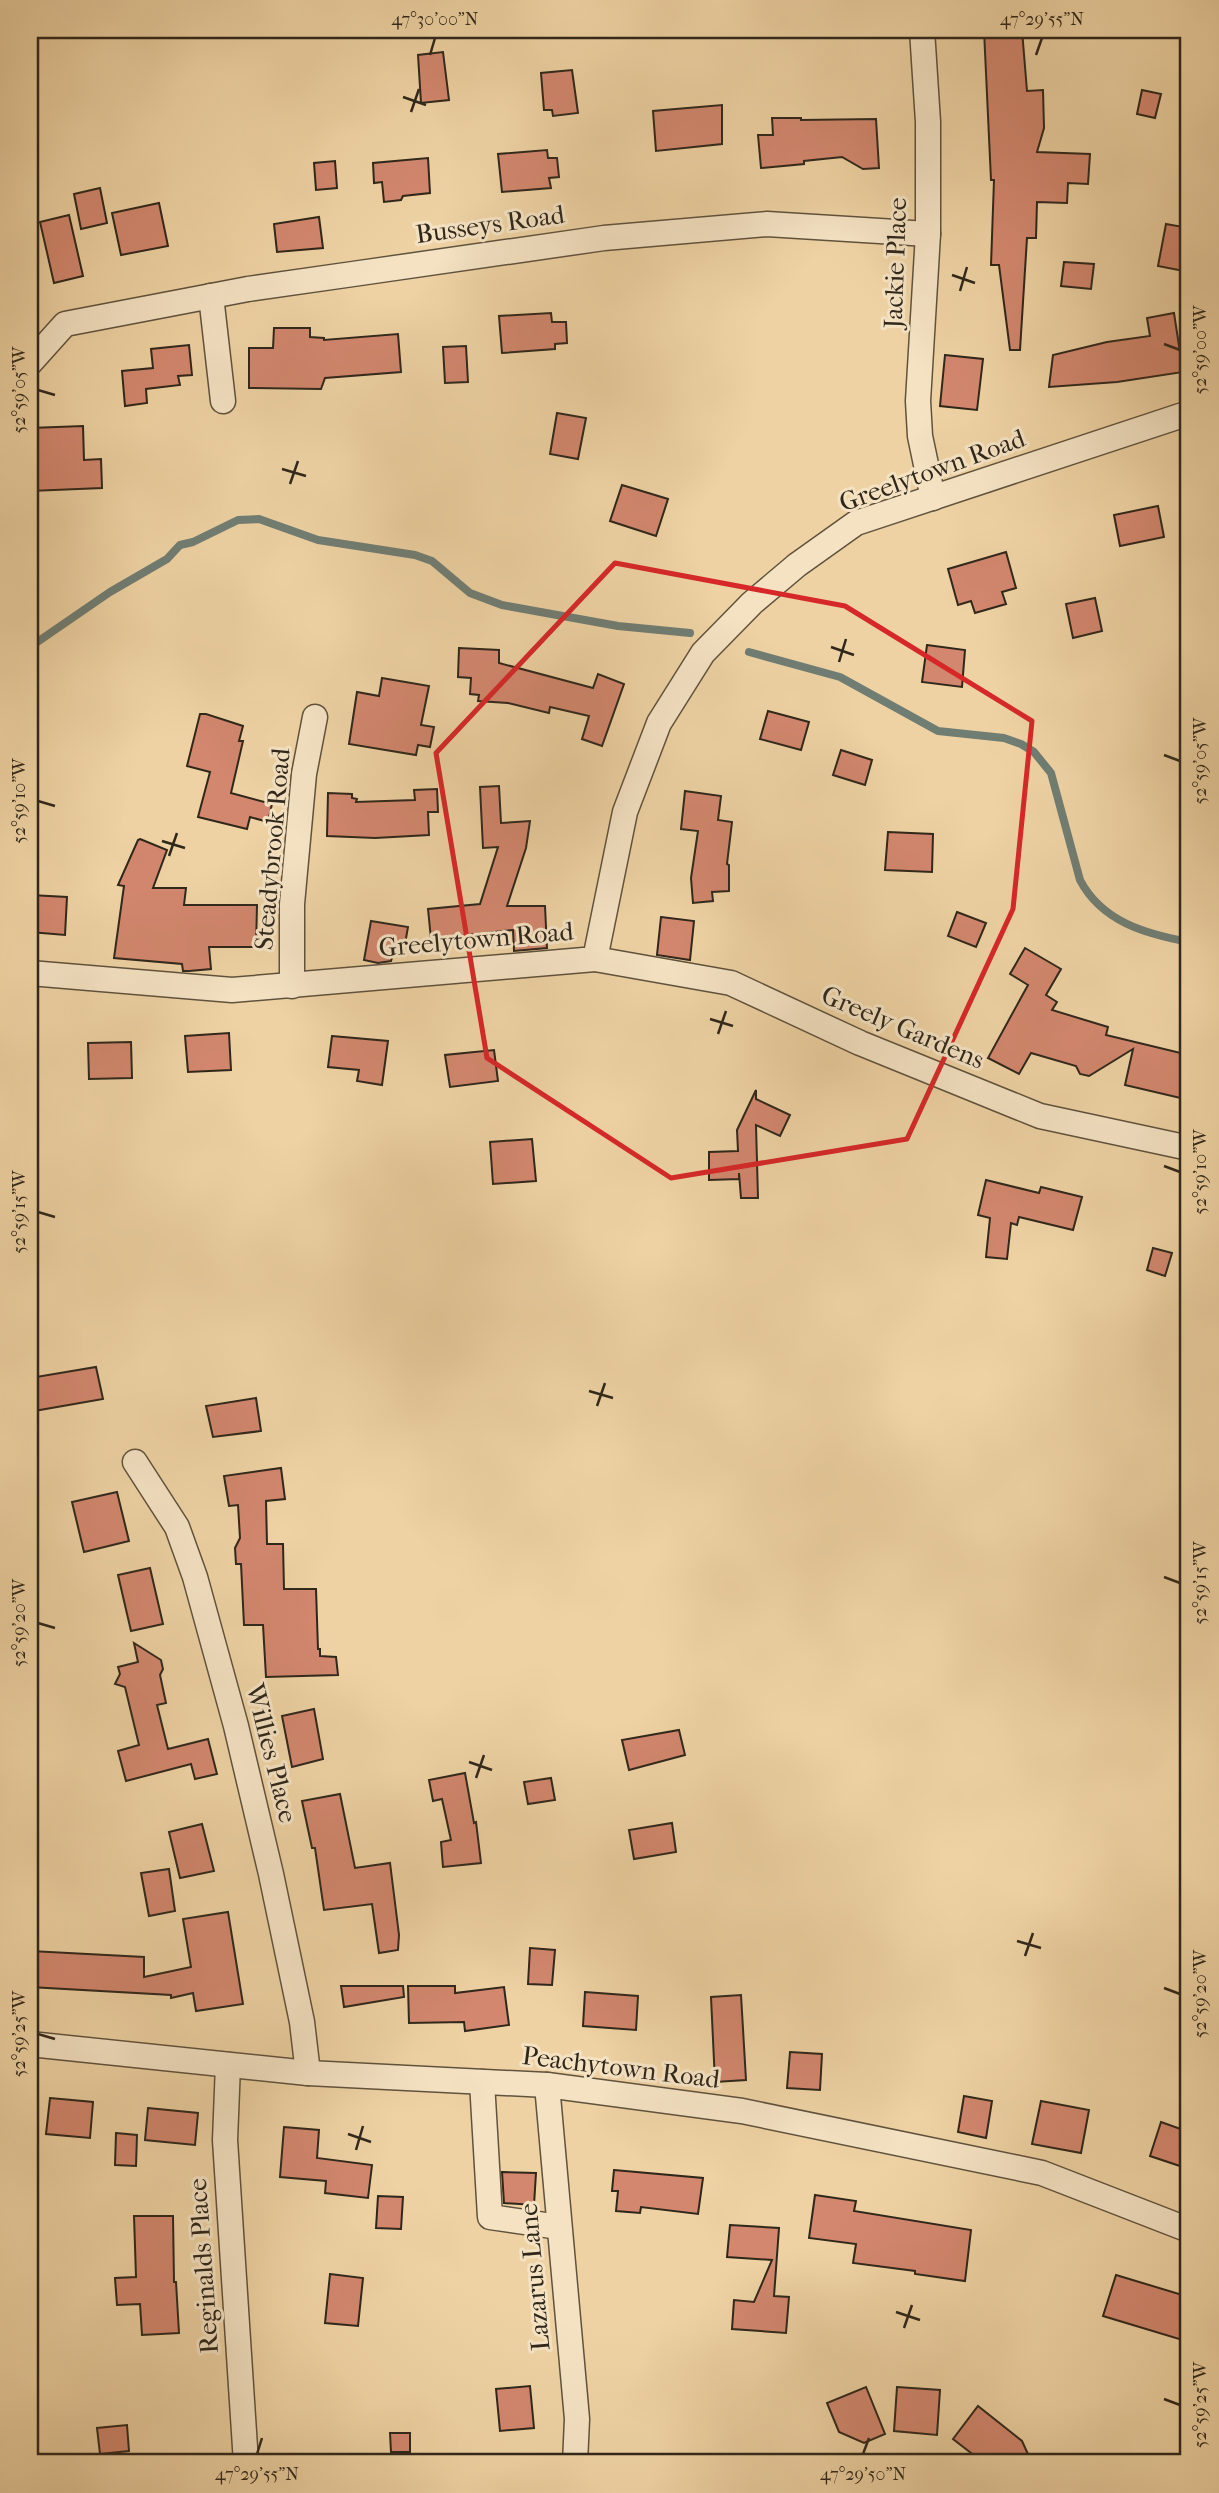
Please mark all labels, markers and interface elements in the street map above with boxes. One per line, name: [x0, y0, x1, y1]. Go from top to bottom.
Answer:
text: 47°30'00"N: [391, 9, 479, 30]
text: 47°29'55"N: [1000, 9, 1084, 30]
street label: Jackie Place: [878, 197, 913, 331]
street label: Busseys Road: [414, 199, 567, 250]
text: 52°59'00"W: [1190, 304, 1211, 395]
text: 52°59'05"W: [9, 345, 30, 434]
street label: Greelytown Road: [835, 422, 1030, 518]
text: 52°59'05"W: [1190, 716, 1211, 805]
street label: Steadybrook Road: [248, 746, 297, 951]
text: 52°59'10"W: [9, 757, 30, 844]
street label: Greelytown Road: [377, 915, 576, 963]
street label: Greely Gardens: [817, 979, 989, 1076]
text: 52°59'10"W: [1190, 1128, 1211, 1215]
text: 52°59'15"W: [9, 1169, 30, 1254]
text: 52°59'15"W: [1190, 1540, 1211, 1625]
text: 52°59'20"W: [9, 1577, 30, 1667]
street label: Willies Place: [239, 1679, 304, 1826]
text: 52°59'20"W: [1190, 1948, 1211, 2038]
text: 52°59'25"W: [9, 1989, 30, 2077]
street label: Peachytown Road: [520, 2040, 722, 2095]
street label: Reginalds Place: [182, 2177, 225, 2355]
street label: Lazarus Lane: [513, 2202, 556, 2352]
text: 52°59'25"W: [1190, 2360, 1211, 2448]
text: 47°29'55"N: [215, 2464, 299, 2485]
text: 47°29'50"N: [820, 2464, 906, 2485]

